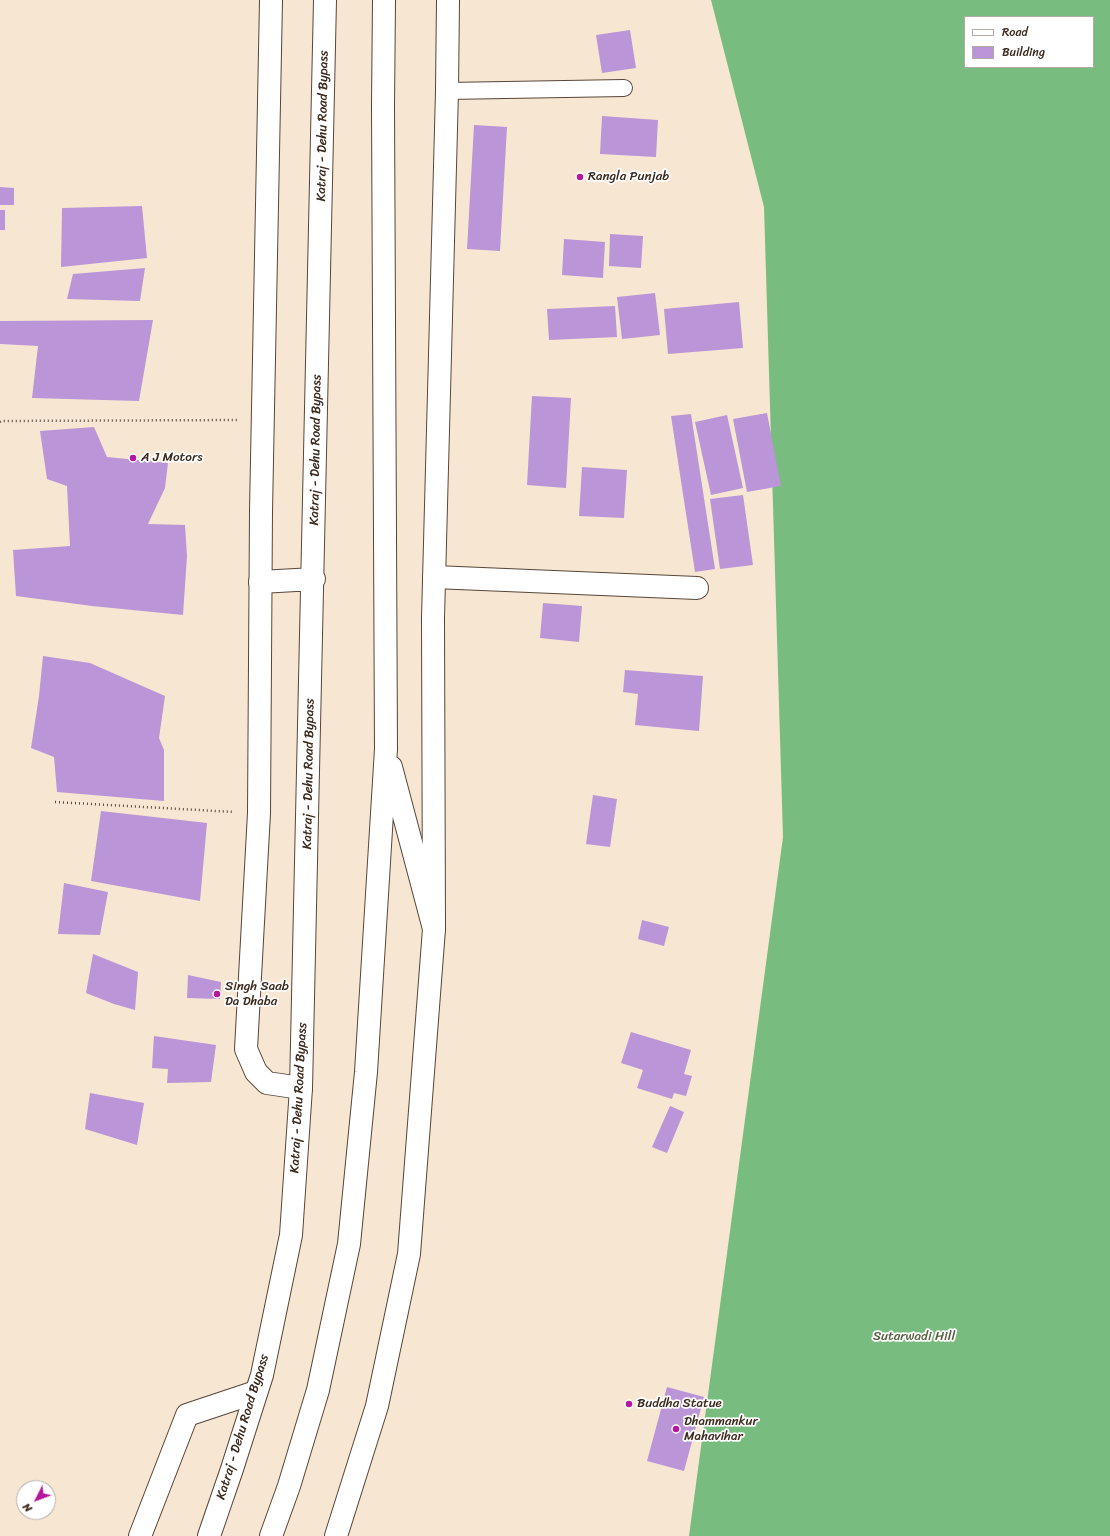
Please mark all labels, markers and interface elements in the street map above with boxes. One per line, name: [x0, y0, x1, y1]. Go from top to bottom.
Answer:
legend: [964, 16, 1094, 68]
text: Road: [1002, 21, 1028, 43]
text: Building: [1002, 41, 1045, 63]
street label: Katraj - Dehu Road Bypass: [314, 50, 332, 202]
place label: Rangla Punjab: [588, 169, 669, 185]
marker: Rangla Punjab: [575, 172, 585, 182]
street label: Katraj - Dehu Road Bypass: [307, 374, 325, 526]
place label: A J Motors: [141, 450, 203, 466]
marker: A J Motors: [128, 453, 138, 463]
street label: Katraj - Dehu Road Bypass: [300, 698, 318, 850]
place label: Singh Saab Da Dhaba: [225, 979, 289, 1010]
marker: Singh Saab Da Dhaba: [212, 989, 222, 999]
street label: Katraj - Dehu Road Bypass: [287, 1022, 311, 1174]
park label: Sutarwadi Hill: [873, 1329, 955, 1345]
street label: Katraj - Dehu Road Bypass: [213, 1352, 273, 1502]
place label: Buddha Statue: [637, 1396, 722, 1412]
marker: Buddha Statue: [624, 1399, 634, 1409]
place label: Dhammankur Mahavihar: [684, 1414, 758, 1445]
marker: Dhammankur Mahavihar: [671, 1424, 681, 1434]
north arrow: [16, 1480, 56, 1520]
text: N: [18, 1499, 37, 1517]

